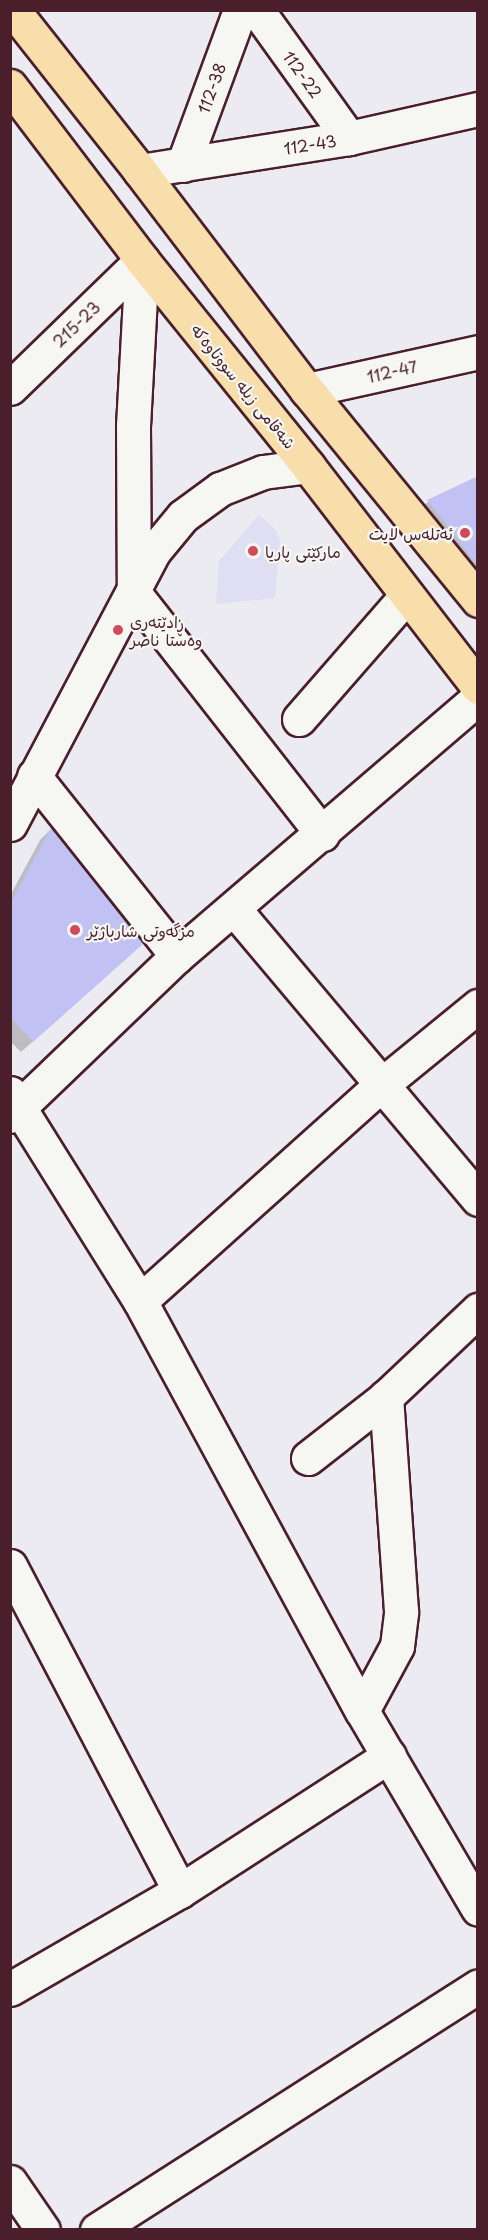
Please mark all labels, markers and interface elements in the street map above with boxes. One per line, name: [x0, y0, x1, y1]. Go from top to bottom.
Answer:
street label: 112-22: [280, 47, 326, 101]
street label: 112-38: [193, 60, 229, 116]
street label: 112-43: [282, 130, 338, 158]
street label: 215-23: [49, 297, 103, 351]
street label: شەقامی زیلە سووتاوەکە: [188, 320, 300, 452]
street label: 112-47: [365, 356, 419, 386]
place label: ئەتلەس لایت: [369, 523, 453, 543]
marker: ئەتلەس لایت: [458, 526, 472, 540]
place label: مارکێتی پاریا: [265, 541, 341, 561]
marker: مارکێتی پاریا: [246, 544, 260, 558]
place label: ڕادێتەری وەستا ناصر: [130, 611, 202, 649]
marker: ڕادێتەری وەستا ناصر: [111, 623, 125, 637]
place label: مزگەوتی شارباژێر: [87, 920, 195, 940]
marker: مزگەوتی شارباژێر: [68, 923, 82, 937]

